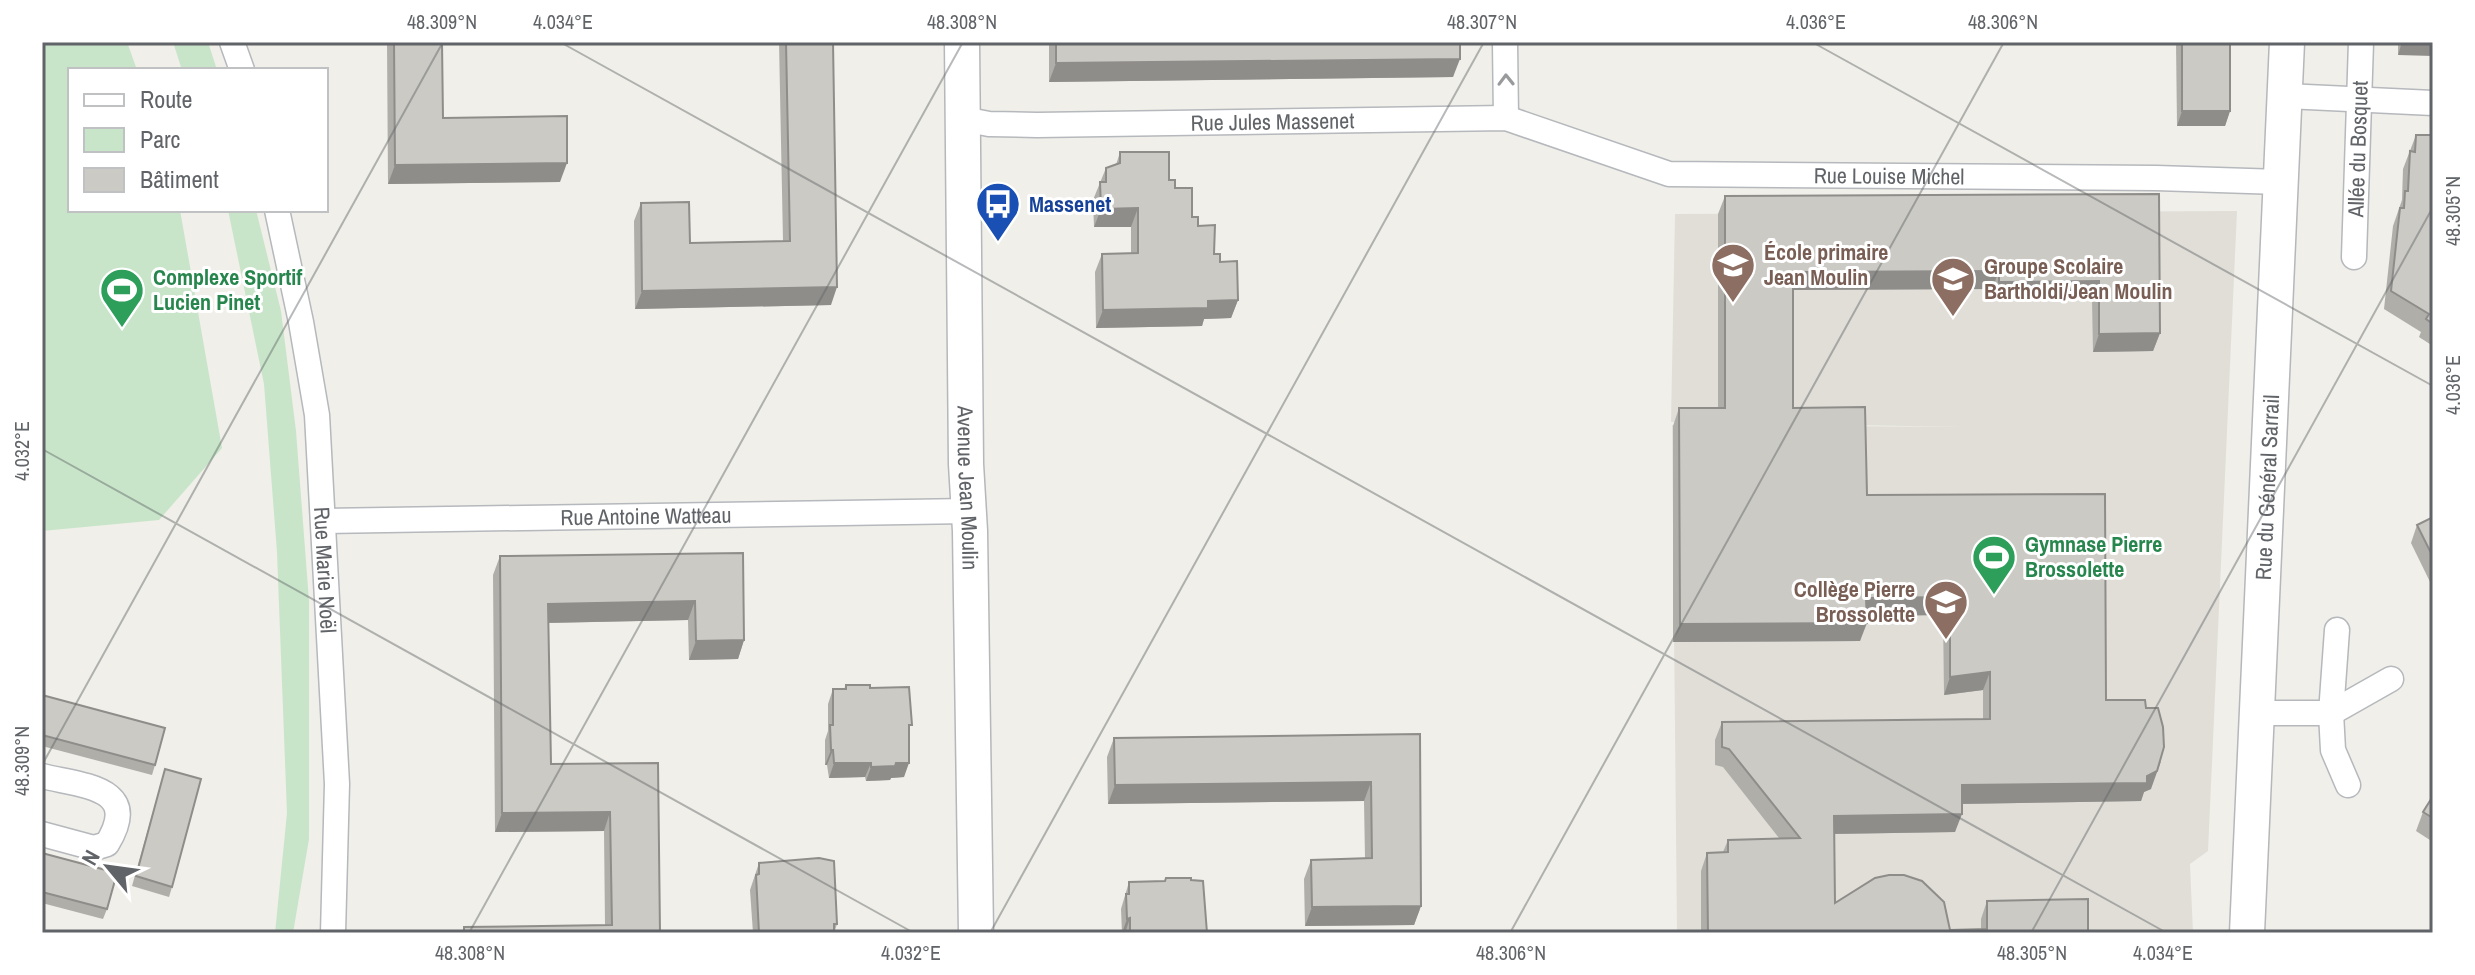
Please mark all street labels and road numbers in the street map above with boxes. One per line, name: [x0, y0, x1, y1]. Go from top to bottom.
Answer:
street label: Allée du Bosquet: [2340, 80, 2375, 219]
street label: Rue Jules Massenet: [1190, 105, 1355, 138]
street label: Rue Louise Michel: [1814, 160, 1965, 191]
street label: Rue du Général Sarrail: [2248, 394, 2286, 581]
street label: Avenue Jean Moulin: [950, 405, 986, 570]
street label: Rue Antoine Watteau: [560, 500, 732, 532]
street label: Rue Marie Noël: [307, 506, 344, 634]

